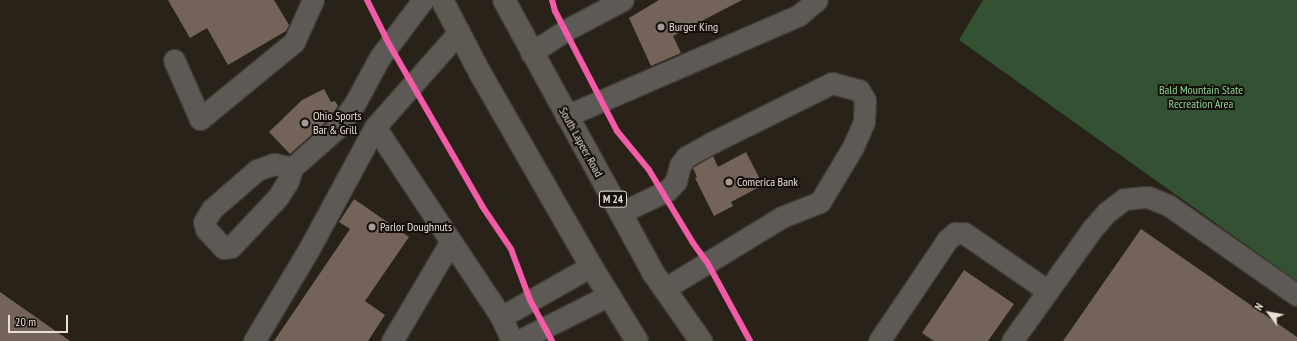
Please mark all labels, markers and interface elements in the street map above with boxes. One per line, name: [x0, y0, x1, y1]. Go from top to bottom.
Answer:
place label: Burger King: [669, 20, 718, 34]
marker: Burger King: [656, 22, 666, 32]
park label: Bald Mountain State Recreation Area: [1159, 83, 1243, 111]
street label: South Lapeer Road: [556, 105, 606, 179]
place label: Ohio Sports Bar & Grill: [313, 109, 362, 137]
marker: Ohio Sports Bar & Grill: [300, 118, 310, 128]
place label: Comerica Bank: [737, 175, 798, 189]
marker: Comerica Bank: [724, 177, 734, 187]
road number: M 24: [598, 190, 628, 208]
place label: Parlor Doughnuts: [380, 220, 452, 234]
marker: Parlor Doughnuts: [367, 222, 377, 232]
north arrow: [1249, 293, 1289, 333]
text: N: [1251, 300, 1266, 313]
scale bar: [10, 307, 70, 333]
text: 20 m: [15, 314, 36, 329]

